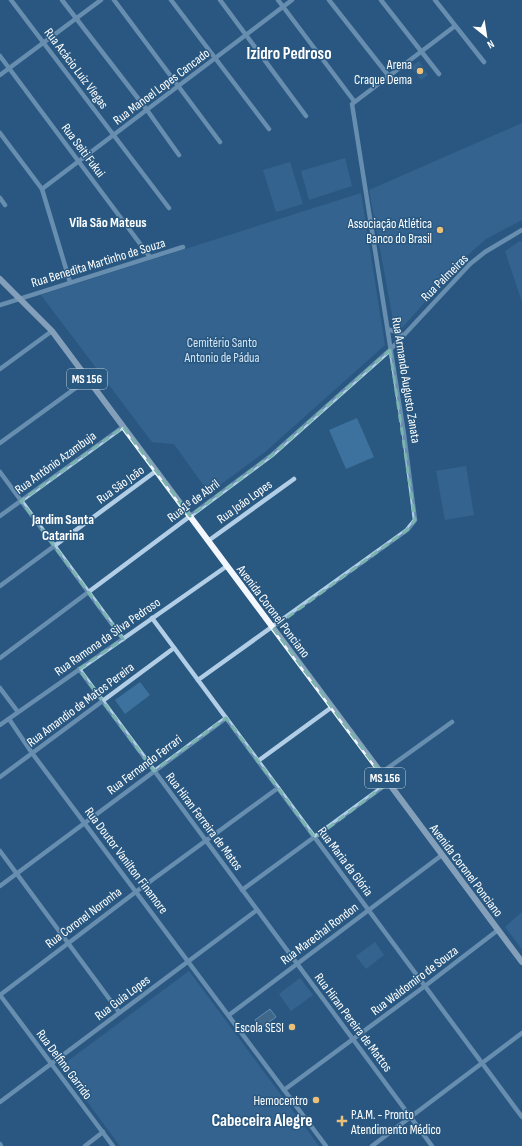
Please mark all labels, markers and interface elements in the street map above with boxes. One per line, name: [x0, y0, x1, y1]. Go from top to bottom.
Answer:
north arrow: [466, 16, 506, 56]
street label: Rua Acácio Luiz Viegas: [41, 25, 112, 112]
text: N: [485, 37, 497, 51]
district label: Izidro Pedroso: [246, 44, 332, 64]
street label: Rua Manoel Lopes Cancado: [110, 45, 213, 128]
place label: Arena Craque Dema: [354, 57, 412, 88]
marker: Arena Craque Dema: [415, 66, 425, 76]
street label: Rua Seiti Fukui: [58, 120, 109, 181]
district label: Vila São Mateus: [69, 214, 147, 231]
place label: Associação Atlética Banco do Brasil: [347, 216, 432, 247]
marker: Associação Atlética Banco do Brasil: [435, 225, 445, 235]
street label: Rua Benedita Martinho de Souza: [29, 235, 167, 291]
street label: Rua Palmeiras: [418, 250, 472, 305]
street label: Rua Armando Augusto Zanata: [388, 316, 424, 444]
park label: Cemitério Santo Antonio de Pádua: [183, 335, 260, 366]
road number: MS 156: [67, 369, 107, 389]
street label: Rua Antônio Azambuja: [12, 428, 99, 498]
street label: Rua São João: [94, 462, 148, 507]
street label: Rua 1º de Abril: [164, 476, 223, 526]
street label: Rua João Lopes: [214, 476, 276, 527]
district label: Jardim Santa Catarina: [31, 511, 94, 544]
street label: Avenida Coronel Ponciano: [233, 561, 313, 661]
street label: Rua Ramona da Silva Pedroso: [52, 594, 164, 679]
street label: Rua Amandio de Matos Pereira: [24, 659, 137, 750]
street label: Rua Fernando Ferrari: [104, 731, 185, 798]
road number: MS 156: [365, 768, 405, 788]
street label: Rua Hiran Ferreira de Matos: [162, 769, 246, 874]
street label: Rua Doutor Vanilton Finamore: [81, 804, 171, 917]
street label: Avenida Coronel Ponciano: [426, 820, 506, 920]
street label: Rua Maria da Glória: [314, 824, 376, 899]
street label: Rua Coronel Noronha: [42, 884, 125, 952]
street label: Rua Marechal Rondon: [277, 899, 362, 968]
street label: Rua Waldomiro de Souza: [368, 943, 462, 1019]
street label: Rua Hiran Pereira de Mattos: [311, 970, 396, 1075]
street label: Rua Guia Lopes: [92, 972, 154, 1024]
place label: Escola SESI: [235, 1020, 284, 1036]
marker: Escola SESI: [287, 1022, 297, 1032]
street label: Rua Delfino Garrido: [33, 1026, 96, 1103]
place label: Hemocentro: [254, 1093, 308, 1109]
marker: Hemocentro: [311, 1095, 321, 1105]
place label: P.A.M. - Pronto Atendimento Médico: [350, 1107, 441, 1138]
district label: Cabeceira Alegre: [211, 1111, 313, 1131]
marker: P.A.M. - Pronto Atendimento Médico: [336, 1115, 348, 1127]

